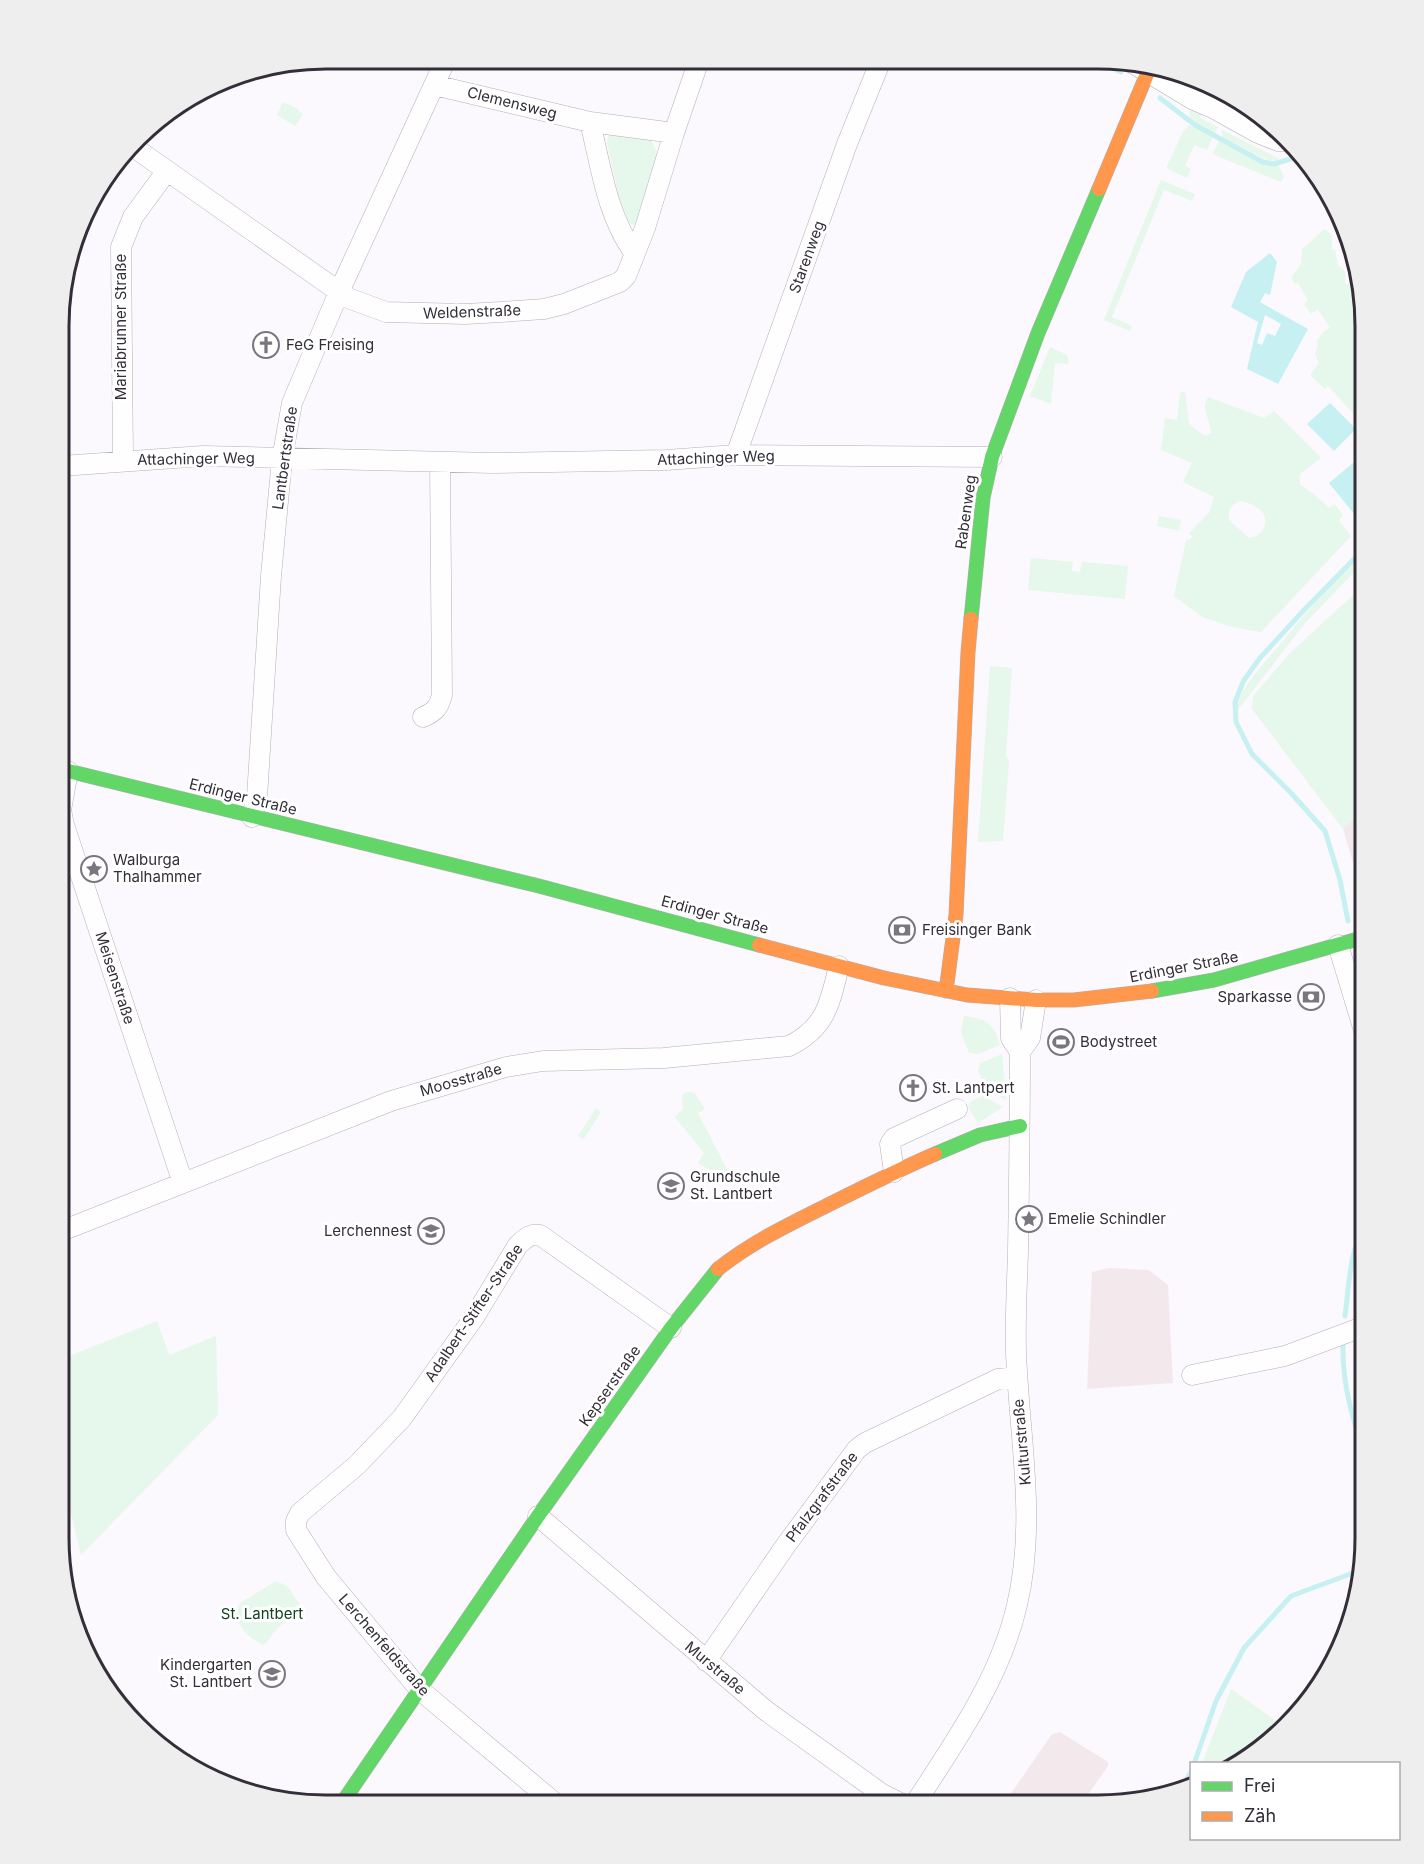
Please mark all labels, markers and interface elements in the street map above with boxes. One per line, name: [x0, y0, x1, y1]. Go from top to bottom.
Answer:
street label: Clemensweg: [465, 82, 559, 123]
street label: Starenweg: [785, 218, 828, 296]
street label: Mariabrunner Straße: [111, 254, 130, 400]
street label: Weldenstraße: [423, 300, 521, 323]
church icon: FeG Freising: [251, 330, 281, 360]
place label: FeG Freising: [286, 335, 374, 354]
street label: Lantbertstraße: [268, 405, 301, 511]
street label: Attachinger Weg: [657, 446, 775, 469]
street label: Attachinger Weg: [137, 448, 255, 469]
street label: Rabenweg: [951, 474, 980, 550]
street label: Erdinger Straße: [187, 774, 299, 819]
place label: Walburga Thalhammer: [113, 850, 202, 886]
place icon: Walburga Thalhammer: [79, 854, 109, 884]
street label: Erdinger Straße: [659, 891, 771, 938]
bank icon: Freisinger Bank: [887, 915, 917, 945]
place label: Freisinger Bank: [922, 920, 1033, 939]
street label: Meisenstraße: [92, 929, 139, 1027]
street label: Erdinger Straße: [1128, 947, 1240, 986]
bank icon: Sparkasse: [1296, 982, 1326, 1012]
place label: Sparkasse: [1218, 987, 1292, 1006]
sports icon: Bodystreet: [1046, 1027, 1076, 1057]
place label: Bodystreet: [1080, 1032, 1157, 1051]
street label: Moosstraße: [418, 1059, 504, 1100]
church icon: St. Lantpert: [898, 1073, 928, 1103]
place label: St. Lantpert: [932, 1078, 1015, 1097]
place label: Grundschule St. Lantbert: [690, 1167, 780, 1203]
school or university icon: Grundschule St. Lantbert: [656, 1171, 686, 1201]
place icon: Emelie Schindler: [1014, 1204, 1044, 1234]
place label: Emelie Schindler: [1048, 1209, 1166, 1228]
school or university icon: Lerchennest: [416, 1216, 446, 1246]
place label: Lerchennest: [324, 1221, 412, 1240]
street label: Adalbert-Stifter-Straße: [420, 1240, 527, 1385]
street label: Kepserstraße: [575, 1342, 645, 1430]
street label: Kulturstraße: [1008, 1398, 1035, 1486]
street label: Pfalzgrafstraße: [781, 1448, 862, 1546]
street label: Lerchenfeldstraße: [335, 1590, 434, 1700]
park label: St. Lantbert: [221, 1604, 303, 1623]
street label: Murstraße: [681, 1637, 749, 1698]
place label: Kindergarten St. Lantbert: [160, 1655, 252, 1691]
school or university icon: Kindergarten St. Lantbert: [257, 1659, 287, 1689]
legend: [1190, 1762, 1400, 1840]
text: Frei: [1244, 1775, 1275, 1796]
text: Zäh: [1244, 1805, 1276, 1826]

